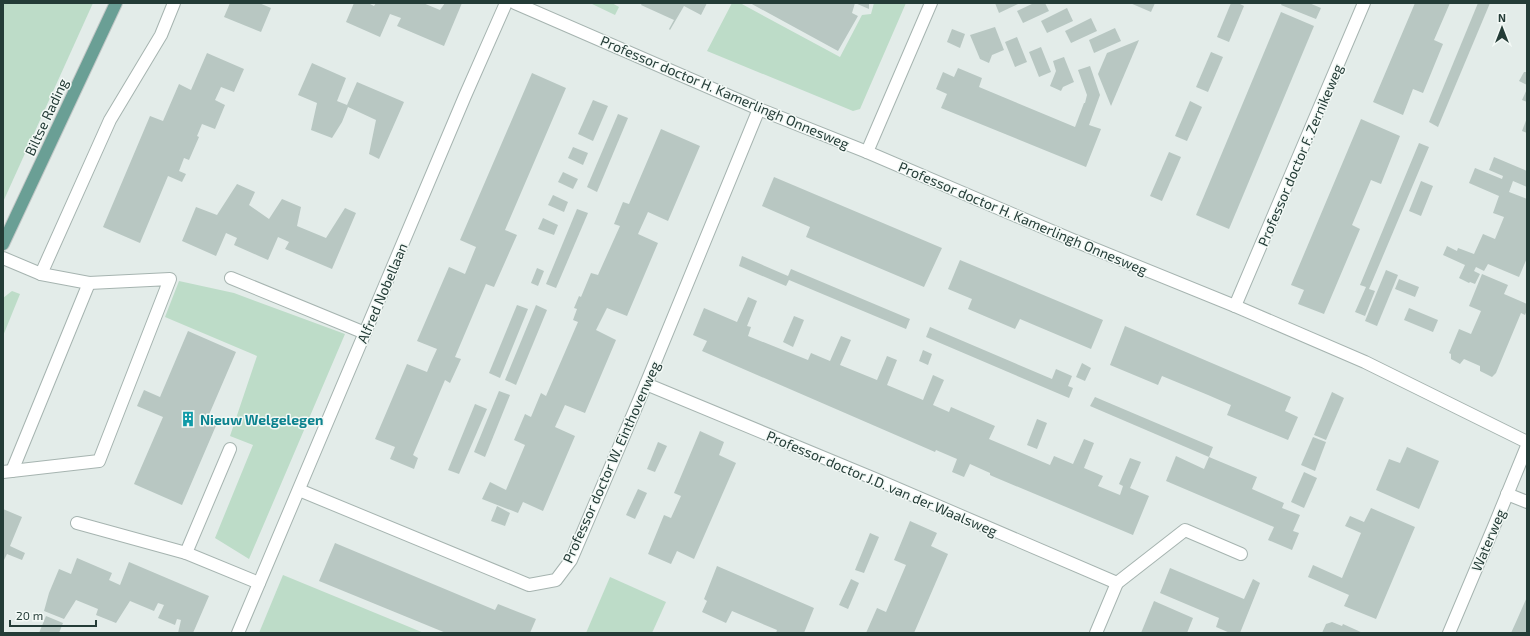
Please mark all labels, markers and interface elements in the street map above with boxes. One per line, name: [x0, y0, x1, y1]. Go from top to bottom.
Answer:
north arrow: [1482, 8, 1522, 48]
text: N: [1498, 11, 1506, 24]
street label: Professor doctor H. Kamerlingh Onnesweg: [598, 32, 852, 152]
street label: Professor doctor F. Zernikeweg: [1254, 61, 1346, 249]
street label: Biltse Rading: [21, 76, 71, 158]
street label: Professor doctor H. Kamerlingh Onnesweg: [896, 158, 1150, 278]
street label: Alfred Nobellaan: [353, 240, 411, 346]
street label: Professor doctor W. Einthovenweg: [559, 358, 663, 566]
building icon: Nieuw Welgelegen: [179, 410, 197, 428]
place label: Nieuw Welgelegen: [200, 411, 323, 428]
street label: Professor doctor J.D. van der Waalsweg: [764, 426, 1000, 540]
street label: Waterweg: [1467, 506, 1509, 574]
scale bar: [10, 602, 96, 628]
text: 20 m: [16, 608, 43, 622]

